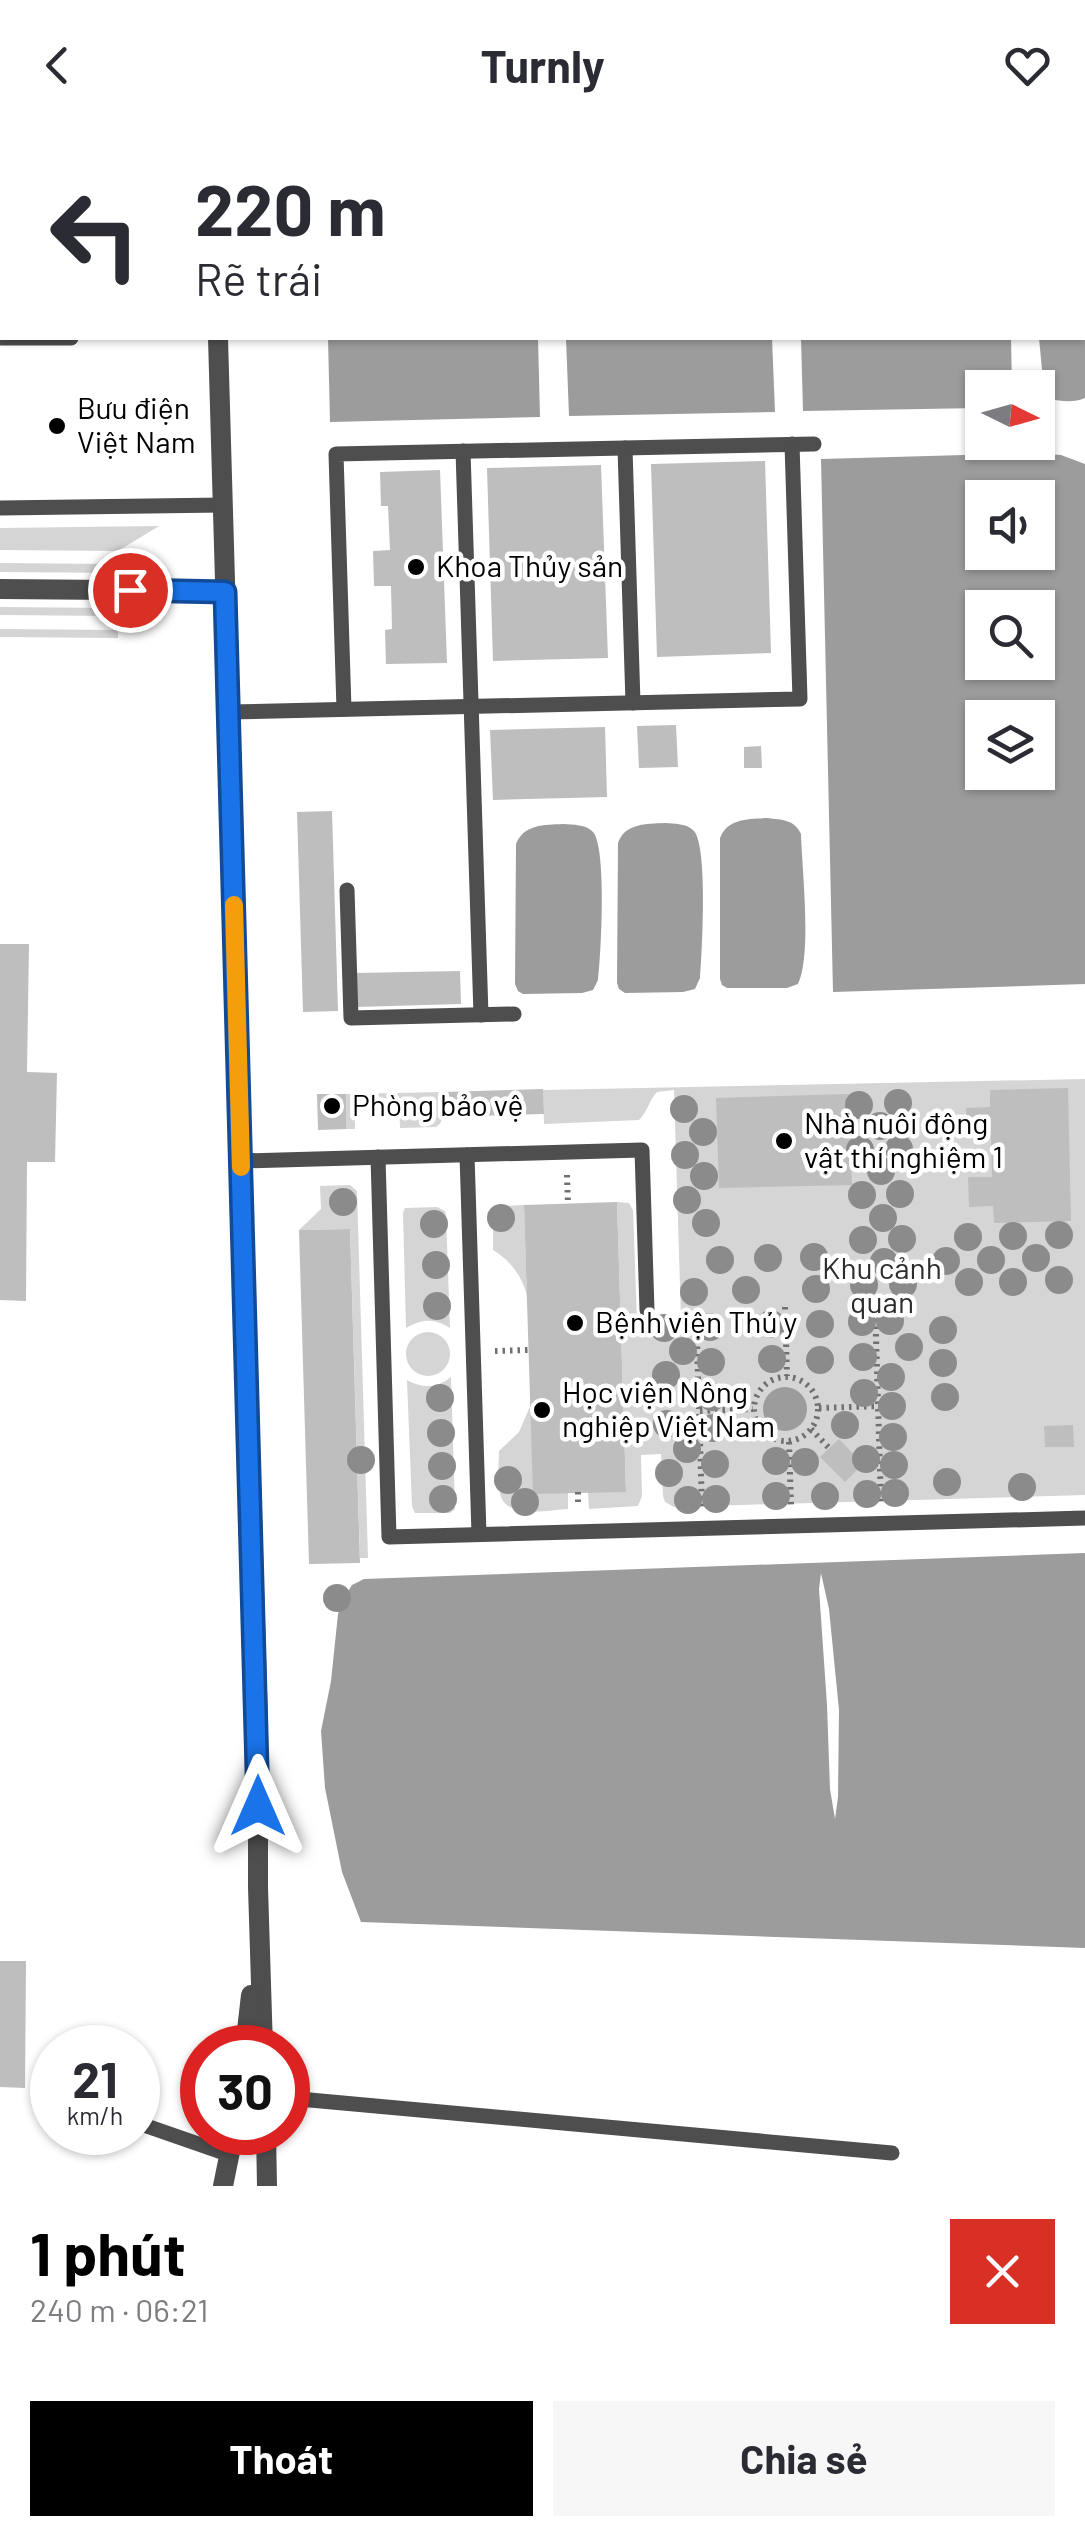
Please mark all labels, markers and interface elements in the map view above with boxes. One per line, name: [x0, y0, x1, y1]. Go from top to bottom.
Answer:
icon: back: [30, 38, 85, 93]
text: Turnly: [480, 38, 605, 92]
icon: heart: [1000, 38, 1055, 93]
text: 220 m: [195, 166, 386, 250]
icon: left: [30, 170, 160, 300]
text: Rẽ trái: [195, 251, 323, 305]
north arrow: [965, 370, 1055, 460]
map controls: [965, 370, 1055, 790]
place label: Bưu điện Việt Nam: [77, 389, 195, 459]
marker: Bưu điện Việt Nam: [46, 415, 68, 437]
button: sound: [965, 480, 1055, 570]
place label: Khoa Thủy sản: [436, 547, 623, 583]
pin: [88, 548, 173, 633]
marker: Khoa Thủy sản: [405, 556, 427, 578]
icon: arrive: [103, 563, 158, 618]
button: search: [965, 590, 1055, 680]
button: layers: [965, 700, 1055, 790]
place label: Phòng bảo vệ: [352, 1086, 524, 1122]
marker: Phòng bảo vệ: [321, 1095, 343, 1117]
place label: Nhà nuôi động vật thí nghiệm 1: [804, 1104, 1003, 1174]
marker: Nhà nuôi động vật thí nghiệm 1: [773, 1130, 795, 1152]
park label: Khu cảnh quan: [822, 1249, 942, 1319]
place label: Bệnh viện Thú y: [595, 1303, 798, 1339]
marker: Bệnh viện Thú y: [564, 1312, 586, 1334]
place label: Học viện Nông nghiệp Việt Nam: [562, 1373, 775, 1443]
marker: Học viện Nông nghiệp Việt Nam: [531, 1399, 553, 1421]
position arrow: [206, 1754, 310, 1858]
speed limit sign: 30: [180, 2025, 310, 2155]
text: 21: [72, 2048, 118, 2108]
text: km/h: [67, 2100, 123, 2130]
text: 1 phút: [30, 2216, 186, 2288]
button: close: [950, 2219, 1055, 2324]
text: 240 m · 06:21: [30, 2290, 209, 2328]
button: Thoát: [30, 2401, 533, 2516]
button: Chia sẻ: [553, 2401, 1055, 2516]

